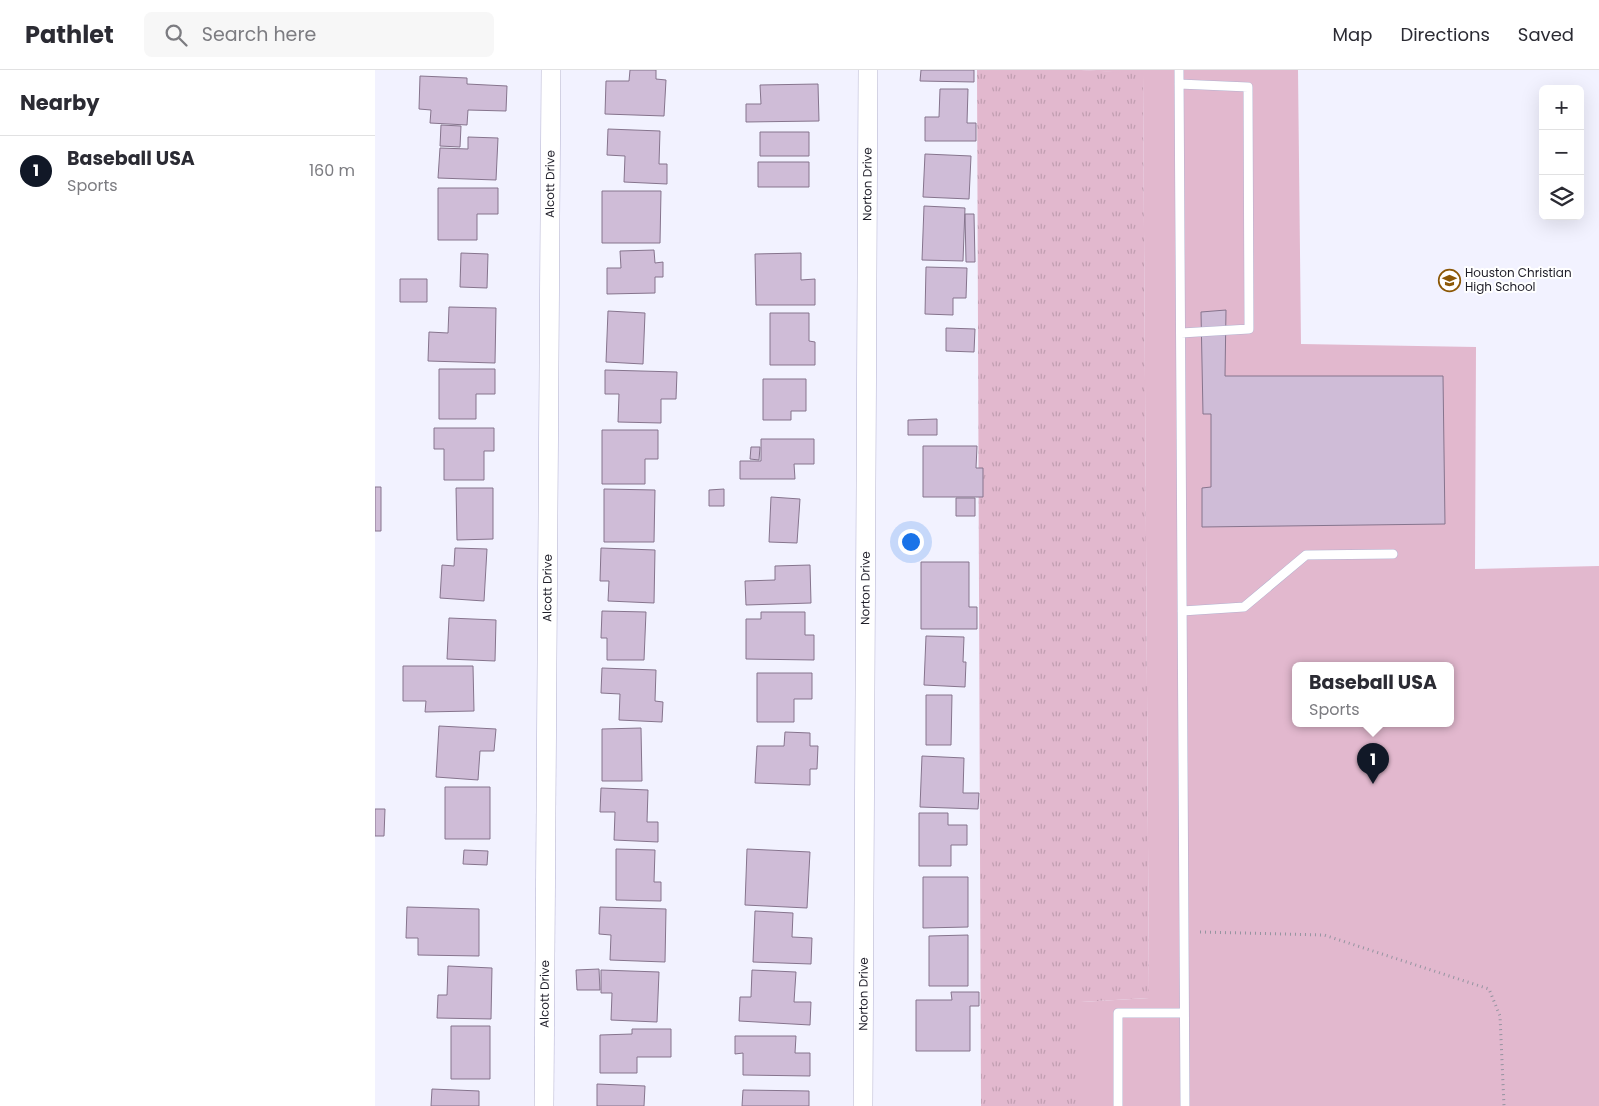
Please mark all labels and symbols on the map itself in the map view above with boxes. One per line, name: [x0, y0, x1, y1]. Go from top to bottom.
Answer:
street label: Norton Drive: [858, 147, 876, 221]
street label: Alcott Drive: [541, 150, 558, 218]
place label: Houston Christian High School: [1465, 264, 1572, 295]
school or university icon: Houston Christian High School: [1437, 268, 1461, 292]
your location: [898, 529, 924, 555]
street label: Norton Drive: [856, 551, 874, 625]
street label: Alcott Drive: [538, 554, 556, 622]
pin: 1: [1357, 743, 1389, 784]
street label: Norton Drive: [854, 957, 872, 1031]
street label: Alcott Drive: [536, 960, 553, 1028]

